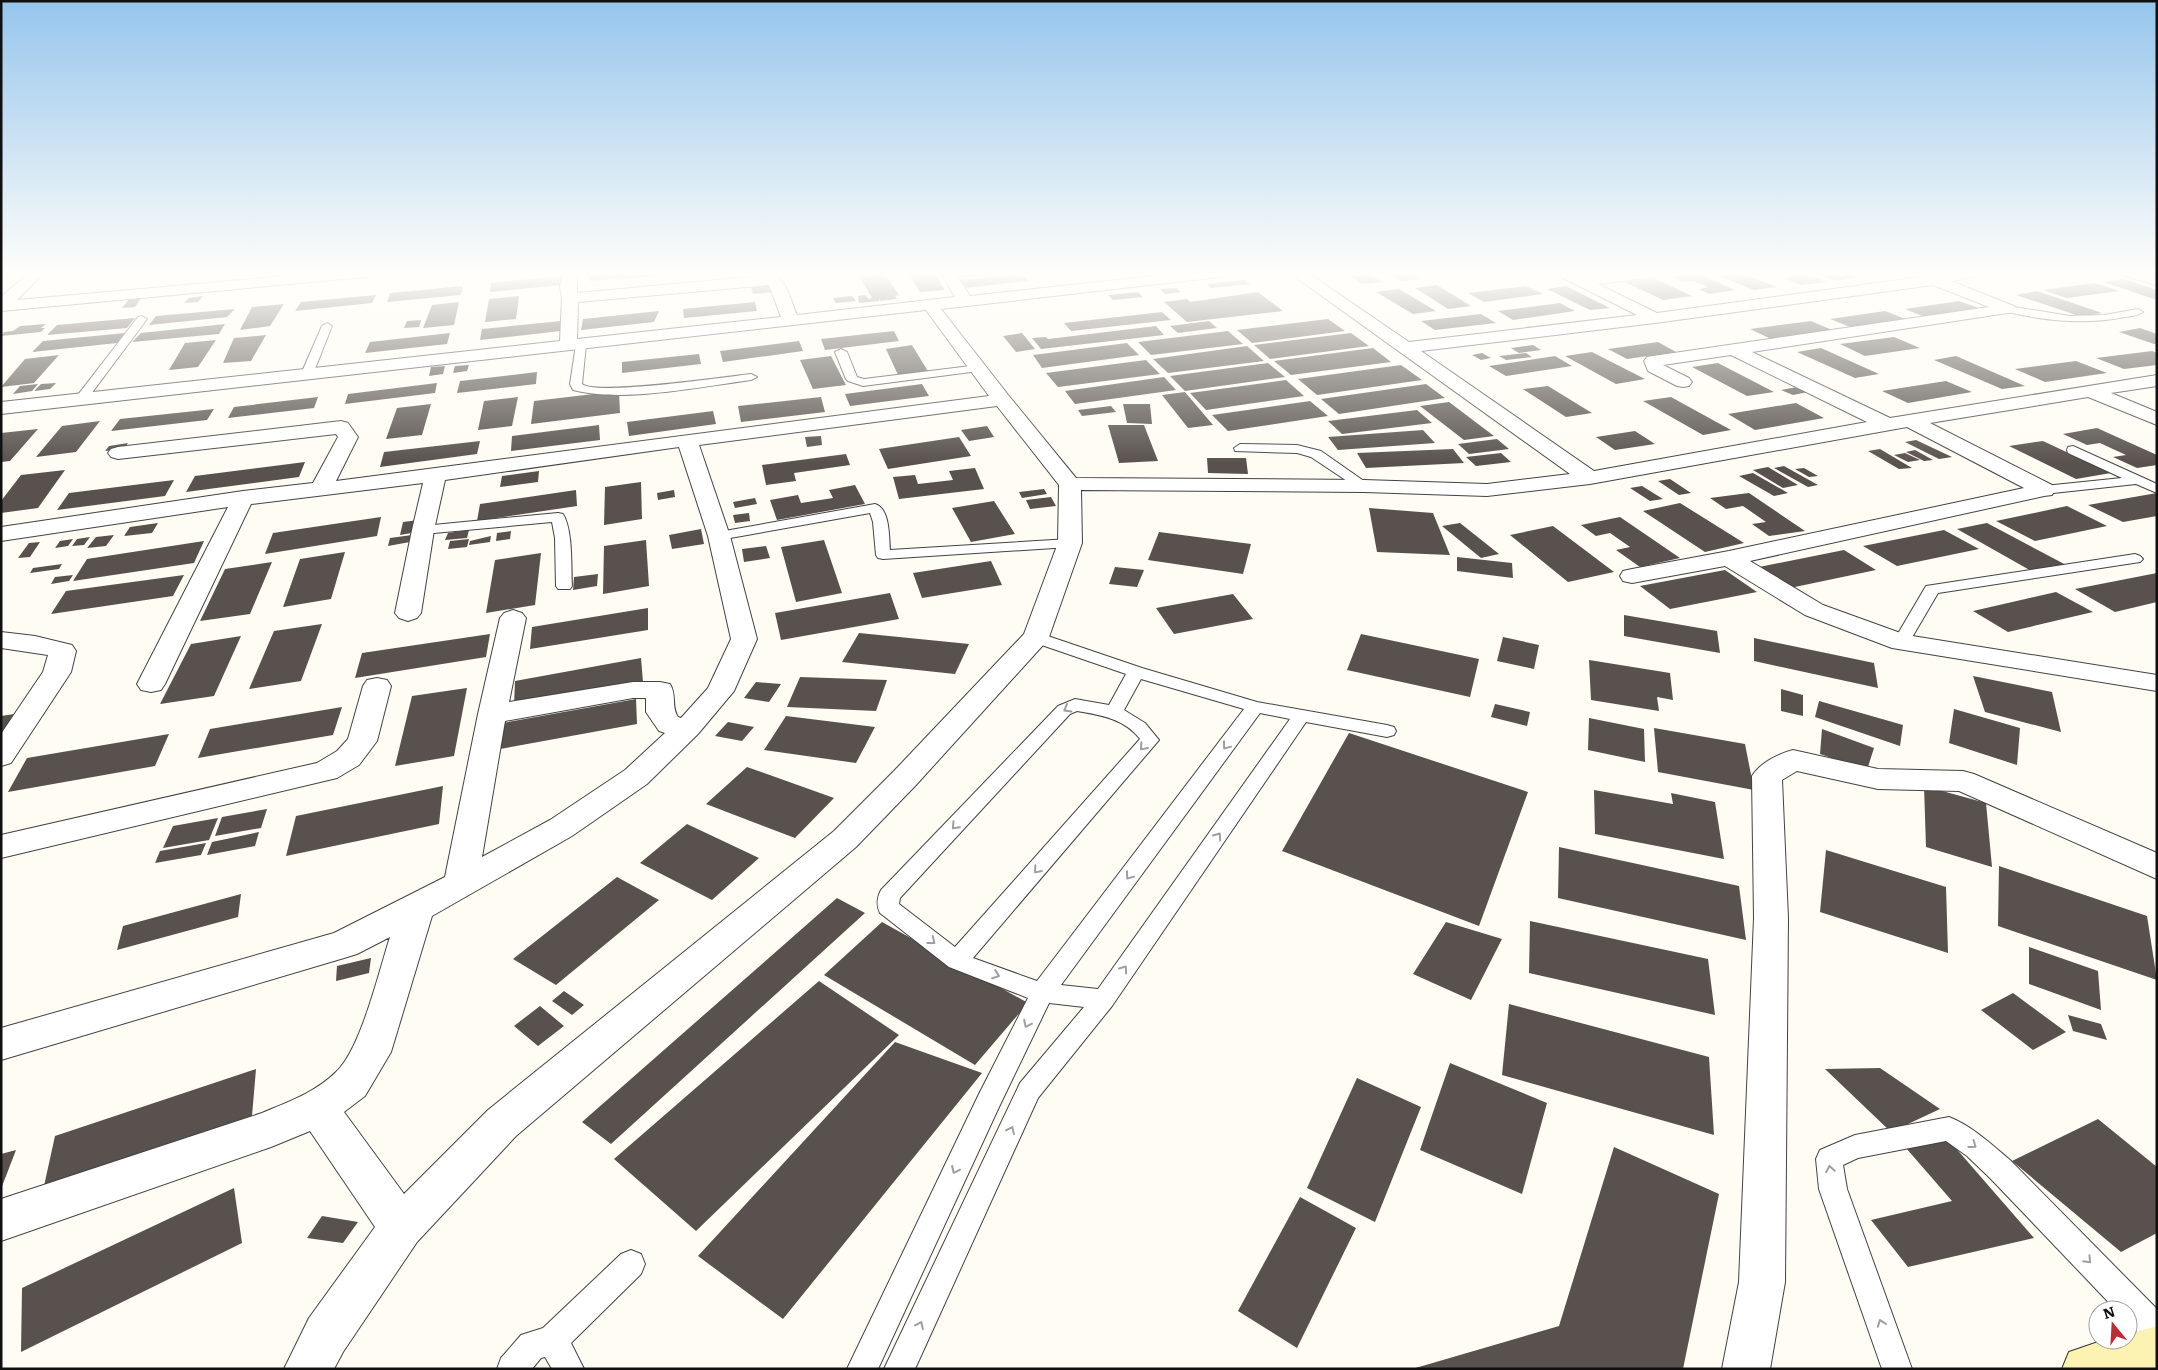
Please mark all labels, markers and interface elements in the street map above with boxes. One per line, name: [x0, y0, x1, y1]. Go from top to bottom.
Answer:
one-way arrow: [1064, 703, 1073, 713]
one-way arrow: [1223, 740, 1231, 749]
one-way arrow: [1140, 742, 1149, 751]
one-way arrow: [952, 820, 961, 829]
one-way arrow: [1212, 832, 1221, 842]
one-way arrow: [1033, 864, 1042, 873]
one-way arrow: [1126, 870, 1134, 879]
one-way arrow: [926, 936, 935, 944]
one-way arrow: [1118, 965, 1127, 975]
one-way arrow: [991, 969, 1000, 979]
one-way arrow: [1023, 1019, 1033, 1028]
one-way arrow: [1004, 1126, 1015, 1135]
one-way arrow: [1967, 1139, 1976, 1148]
one-way arrow: [1826, 1164, 1836, 1173]
one-way arrow: [951, 1165, 962, 1174]
one-way arrow: [2082, 1254, 2091, 1263]
north arrow: [2088, 1300, 2138, 1350]
text: N: [2100, 1300, 2118, 1323]
one-way arrow: [1877, 1319, 1887, 1328]
one-way arrow: [914, 1321, 924, 1330]

